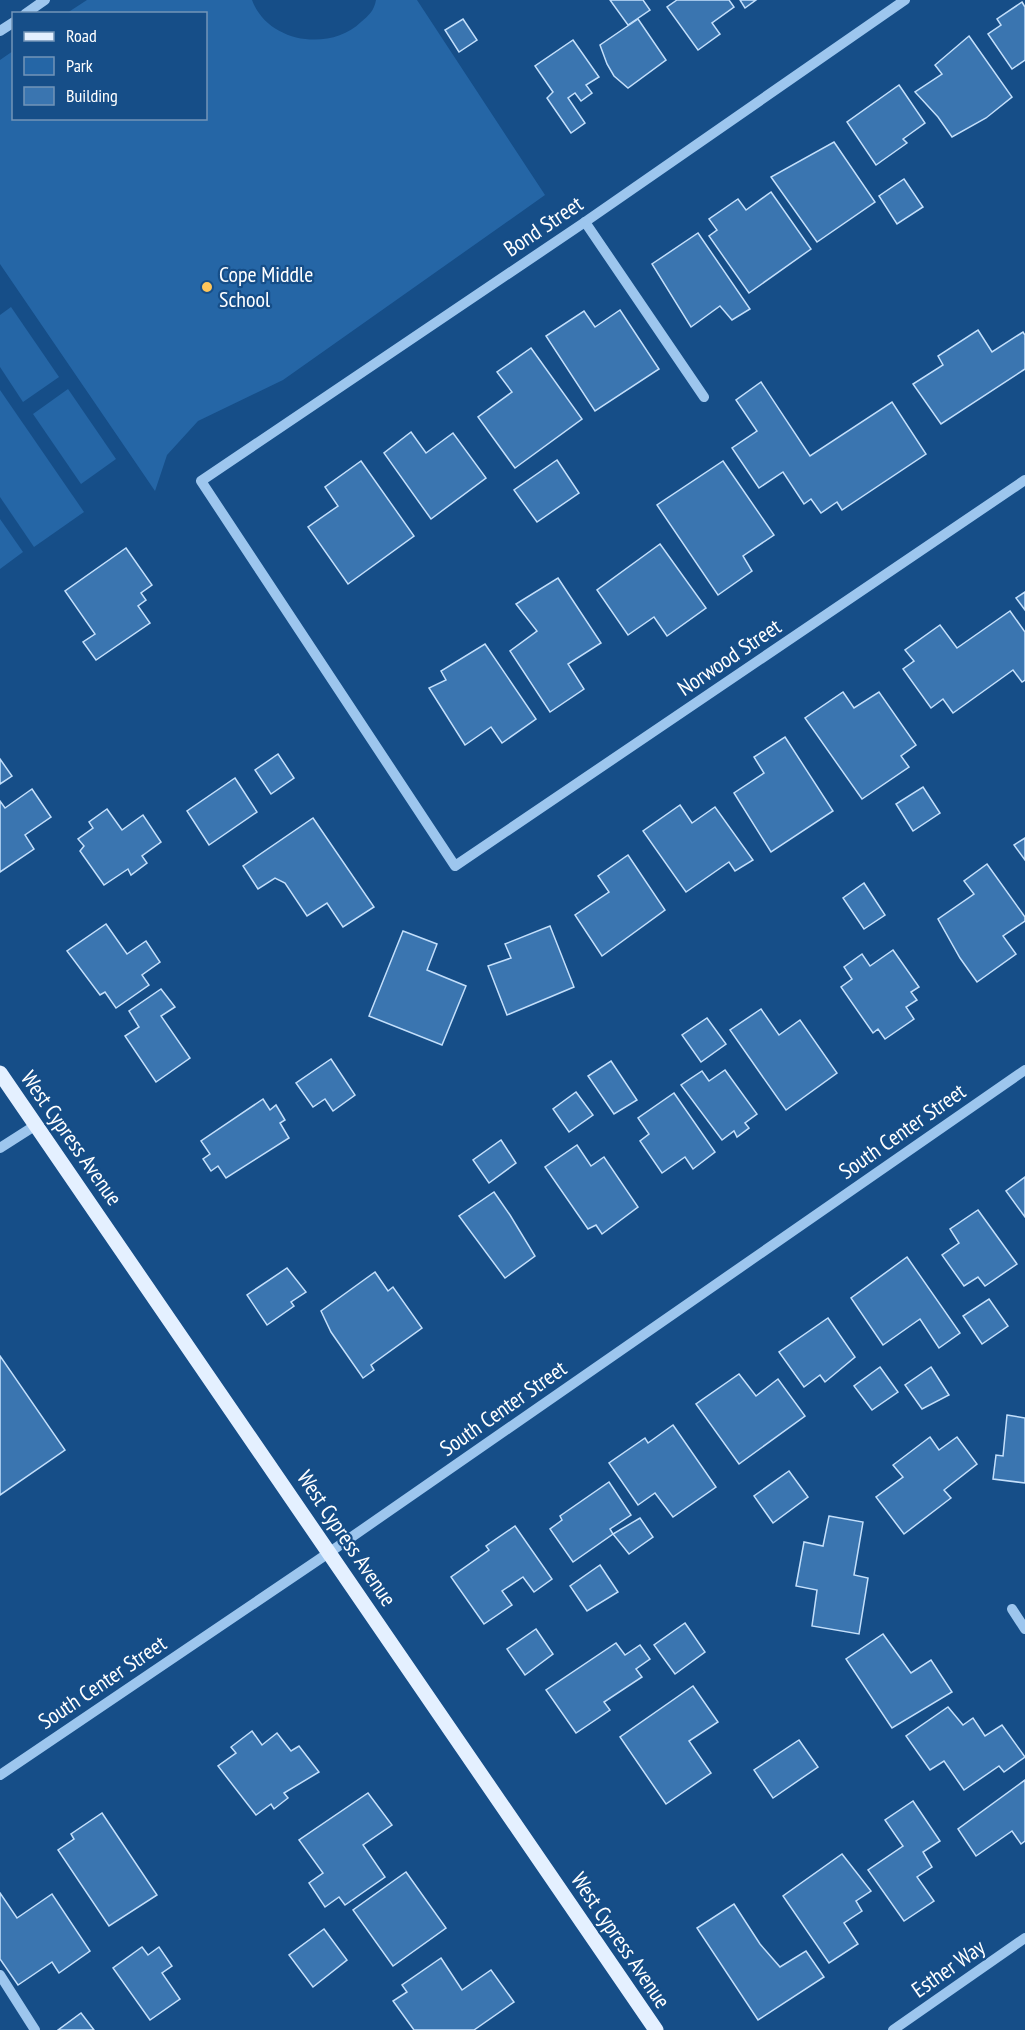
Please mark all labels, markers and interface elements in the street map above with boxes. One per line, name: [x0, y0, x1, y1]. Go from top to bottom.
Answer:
legend: [12, 12, 207, 120]
text: Road: [66, 24, 97, 47]
text: Park: [66, 54, 93, 77]
text: Building: [66, 84, 118, 107]
street label: Bond Street: [498, 189, 588, 263]
place label: Cope Middle School: [219, 260, 313, 313]
marker: Cope Middle School: [200, 280, 214, 294]
street label: Norwood Street: [672, 612, 786, 702]
street label: West Cypress Avenue: [15, 1065, 129, 1211]
street label: South Center Street: [833, 1077, 971, 1185]
street label: South Center Street: [434, 1354, 572, 1462]
street label: West Cypress Avenue: [291, 1465, 403, 1611]
street label: South Center Street: [33, 1629, 171, 1735]
street label: West Cypress Avenue: [565, 1867, 677, 2013]
street label: Esther Way: [906, 1932, 991, 2003]

